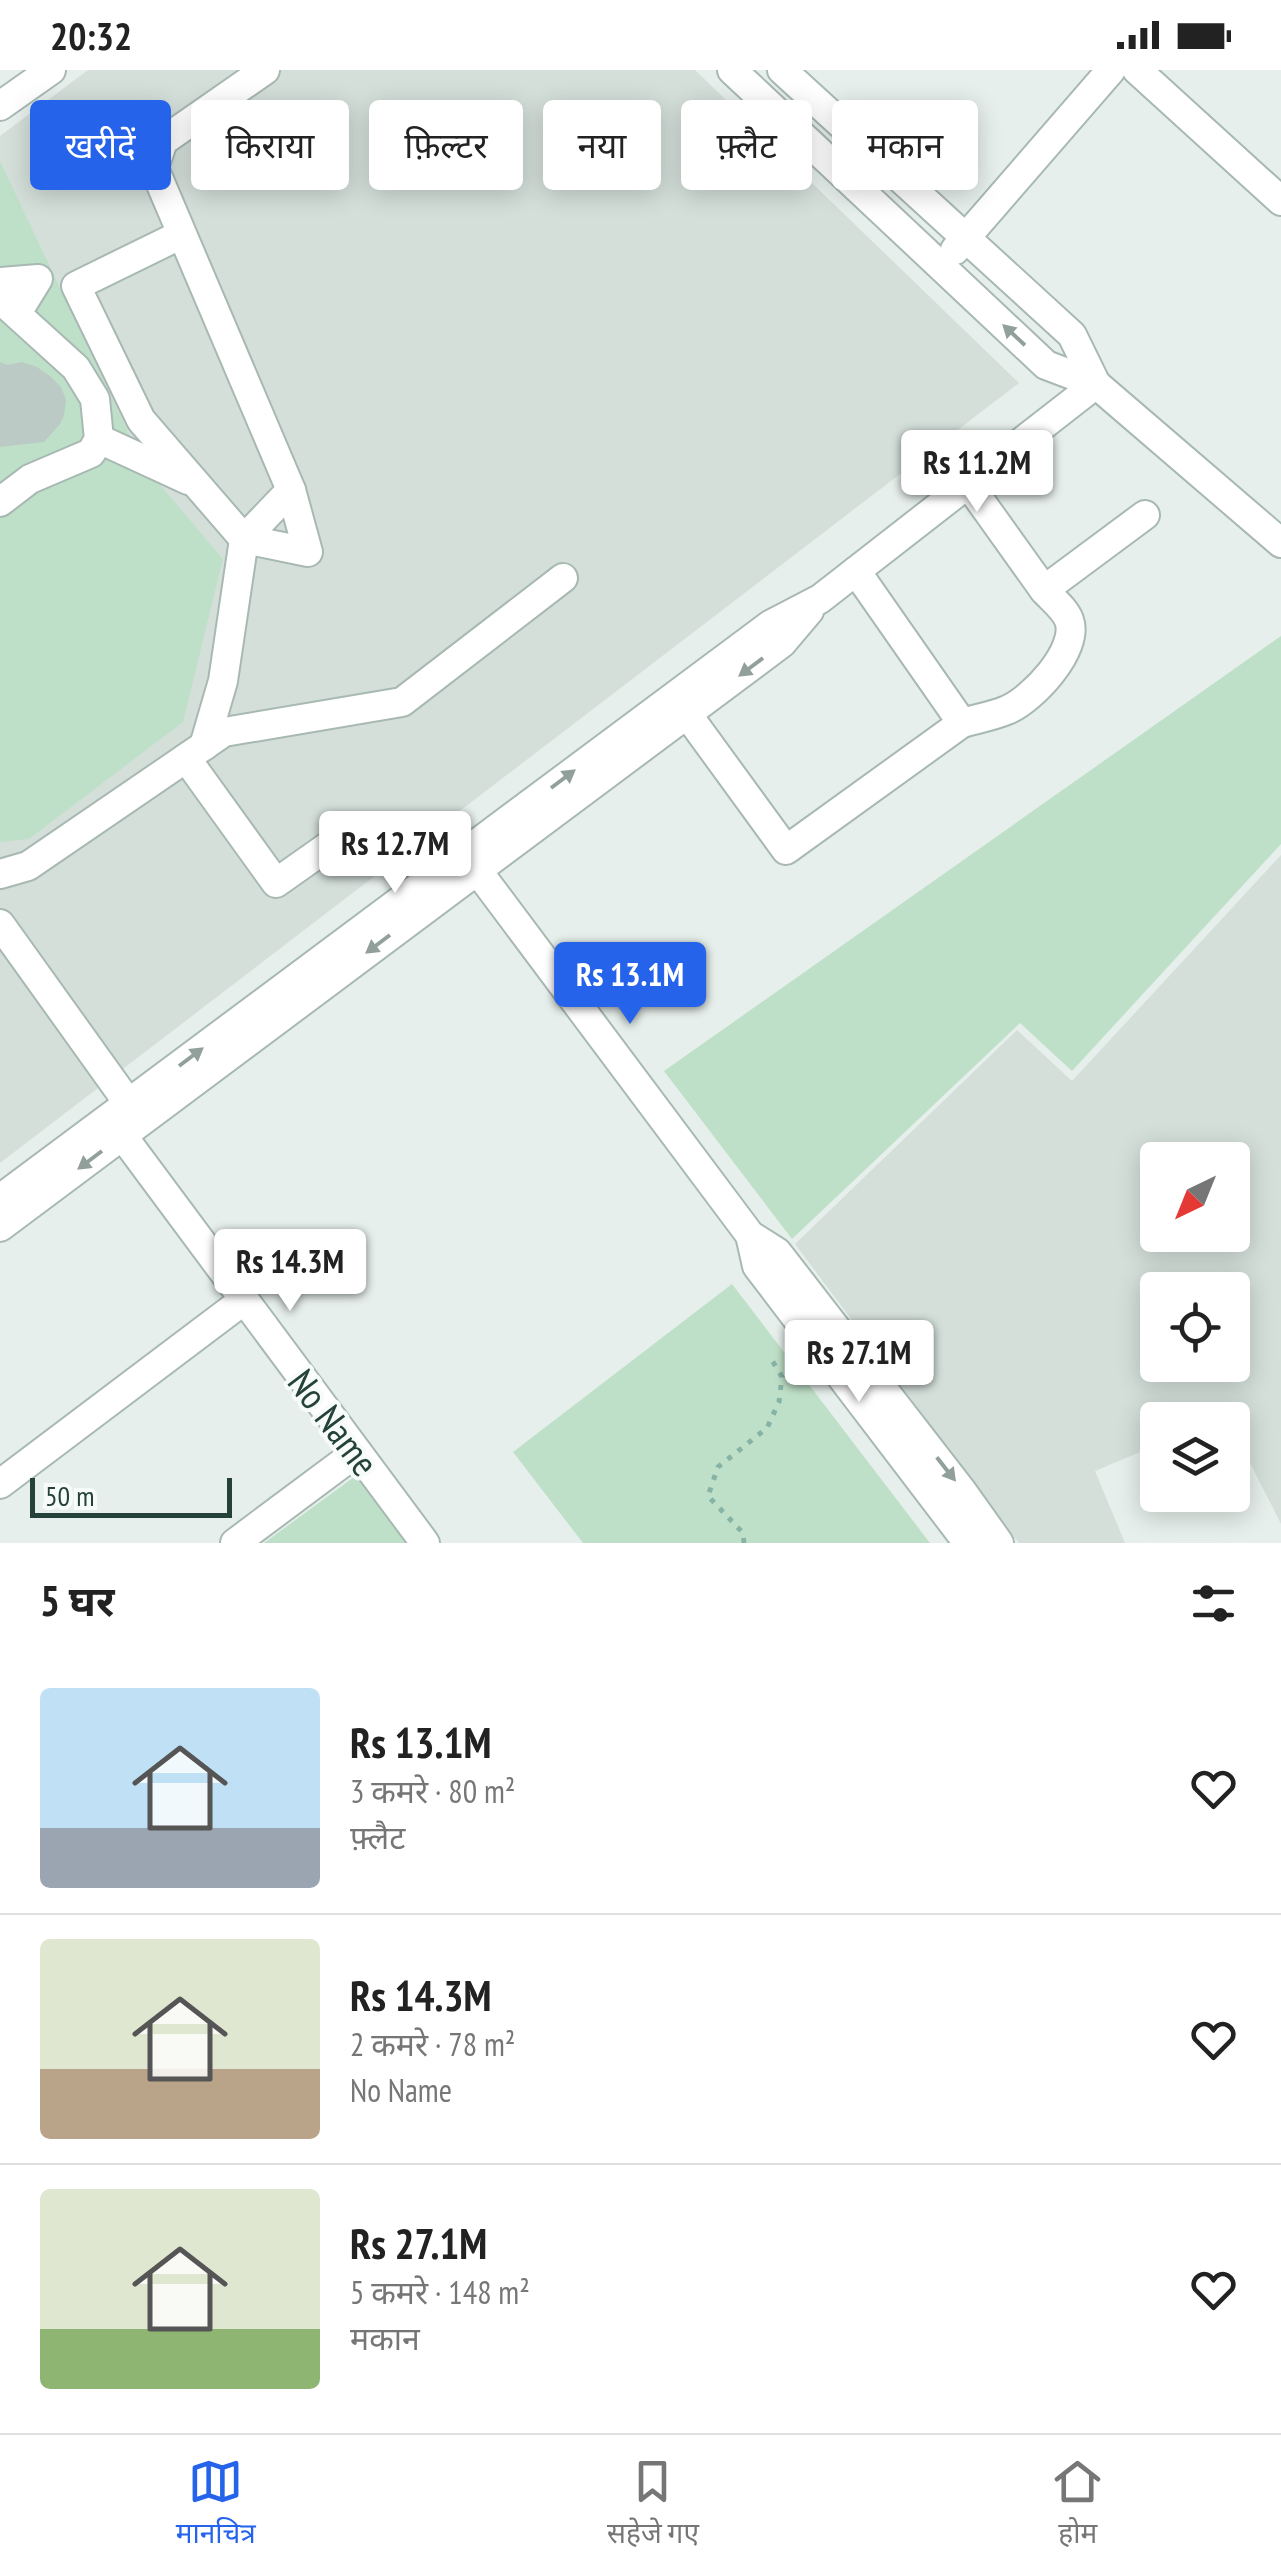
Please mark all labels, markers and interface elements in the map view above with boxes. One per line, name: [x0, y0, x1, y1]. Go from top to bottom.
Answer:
text: 20:32: [50, 11, 132, 60]
chip: खरीदें: [30, 100, 171, 190]
chip: किराया: [191, 100, 349, 190]
chip: फ़िल्टर: [369, 100, 523, 190]
chip: नया: [543, 100, 661, 190]
chip: फ़्लैट: [681, 100, 812, 190]
chip: मकान: [832, 100, 978, 190]
one-way arrow: [1002, 324, 1026, 347]
pin: Rs 11.2M: [874, 430, 1080, 515]
text: Rs 11.2M: [923, 441, 1031, 483]
one-way arrow: [738, 656, 764, 676]
one-way arrow: [550, 770, 576, 790]
pin: Rs 12.7M: [292, 811, 498, 896]
text: Rs 12.7M: [341, 822, 449, 864]
one-way arrow: [365, 934, 391, 954]
pin: Rs 13.1M: [527, 942, 733, 1027]
text: Rs 13.1M: [576, 953, 684, 995]
one-way arrow: [177, 1048, 204, 1068]
north arrow: [1140, 1142, 1250, 1252]
map controls: [1140, 1142, 1250, 1512]
one-way arrow: [77, 1149, 103, 1169]
pin: Rs 14.3M: [187, 1229, 393, 1314]
text: Rs 14.3M: [236, 1240, 344, 1282]
button: locate: [1140, 1272, 1250, 1382]
pin: Rs 27.1M: [756, 1320, 962, 1405]
text: Rs 27.1M: [807, 1331, 911, 1373]
street label: No Name: [278, 1359, 390, 1485]
button: layers: [1140, 1402, 1250, 1512]
one-way arrow: [935, 1456, 955, 1482]
scale bar: [30, 1473, 232, 1518]
text: 50 m: [45, 1477, 94, 1514]
text: 5 घर: [40, 1573, 114, 1628]
icon: filters: [1186, 1576, 1241, 1631]
text: Rs 13.1M: [350, 1715, 491, 1770]
icon: home: [120, 1728, 240, 1848]
icon: heart: [1186, 1761, 1241, 1816]
text: 3 कमरे · 80 m²: [350, 1770, 515, 1812]
text: फ़्लैट: [350, 1816, 405, 1858]
text: Rs 14.3M: [350, 1968, 491, 2023]
icon: home: [120, 1979, 240, 2099]
icon: heart: [1186, 2012, 1241, 2067]
text: 2 कमरे · 78 m²: [350, 2023, 515, 2065]
text: No Name: [350, 2069, 452, 2111]
text: Rs 27.1M: [350, 2216, 487, 2271]
icon: home: [120, 2229, 240, 2349]
icon: heart: [1186, 2262, 1241, 2317]
text: 5 कमरे · 148 m²: [350, 2271, 530, 2313]
text: मकान: [350, 2317, 420, 2359]
tab: मानचित्र: [176, 2454, 256, 2554]
tab: सहेजे गए: [607, 2454, 699, 2554]
tab: होम: [1050, 2454, 1105, 2554]

